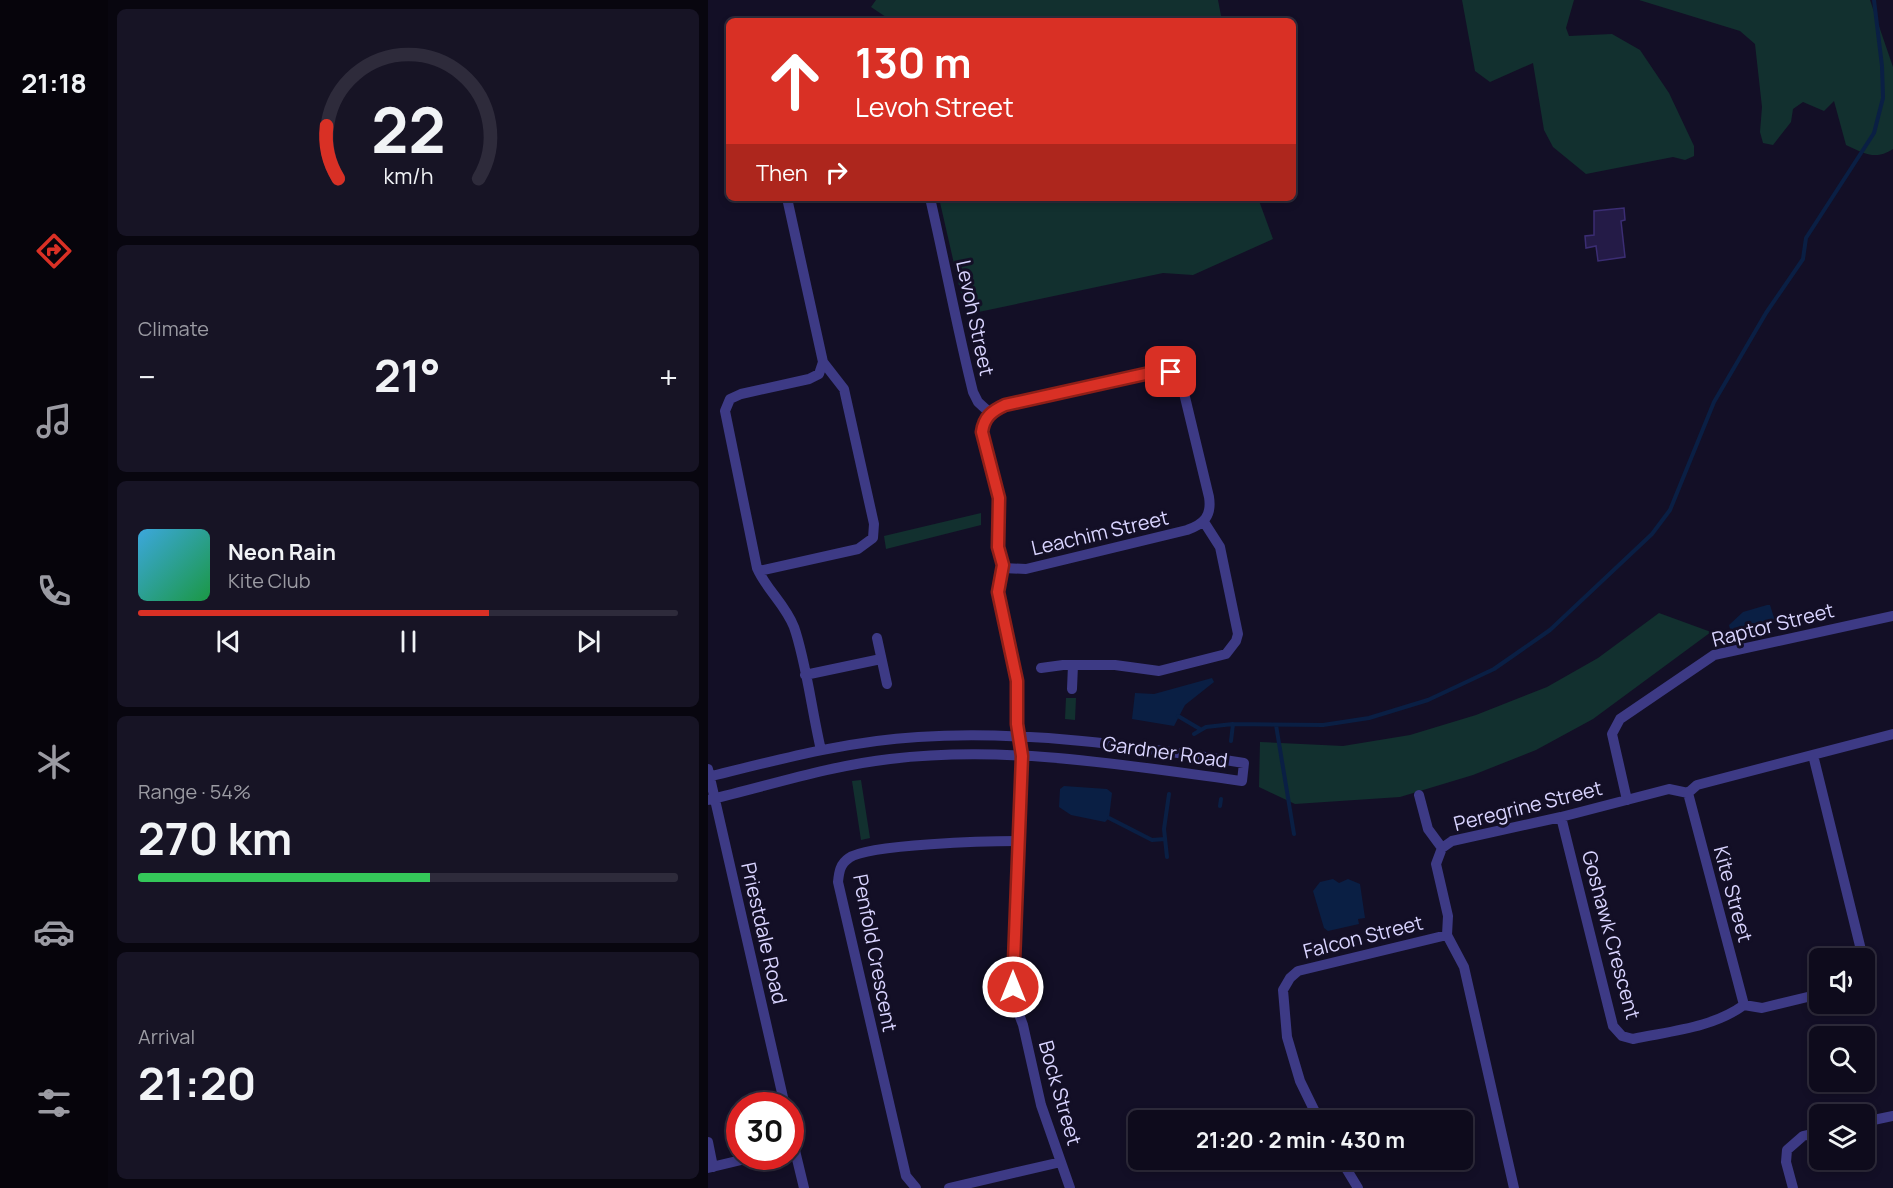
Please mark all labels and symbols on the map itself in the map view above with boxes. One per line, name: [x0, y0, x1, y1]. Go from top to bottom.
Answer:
street label: Levoh Street: [950, 258, 1001, 378]
pin: [1145, 346, 1196, 397]
street label: Leachim Street: [1029, 504, 1171, 561]
street label: Raptor Street: [1709, 596, 1837, 653]
street label: Gardner Road: [1101, 729, 1229, 774]
street label: Peregrine Street: [1451, 774, 1605, 837]
street label: Kite Street: [1708, 843, 1759, 945]
street label: Goshawk Crescent: [1576, 847, 1647, 1022]
street label: Priestdale Road: [735, 859, 794, 1006]
street label: Penfold Crescent: [847, 872, 904, 1034]
street label: Falcon Street: [1300, 909, 1426, 964]
position arrow: [981, 955, 1045, 1019]
street label: Bock Street: [1033, 1037, 1088, 1148]
speed limit sign: 30: [726, 1092, 804, 1170]

